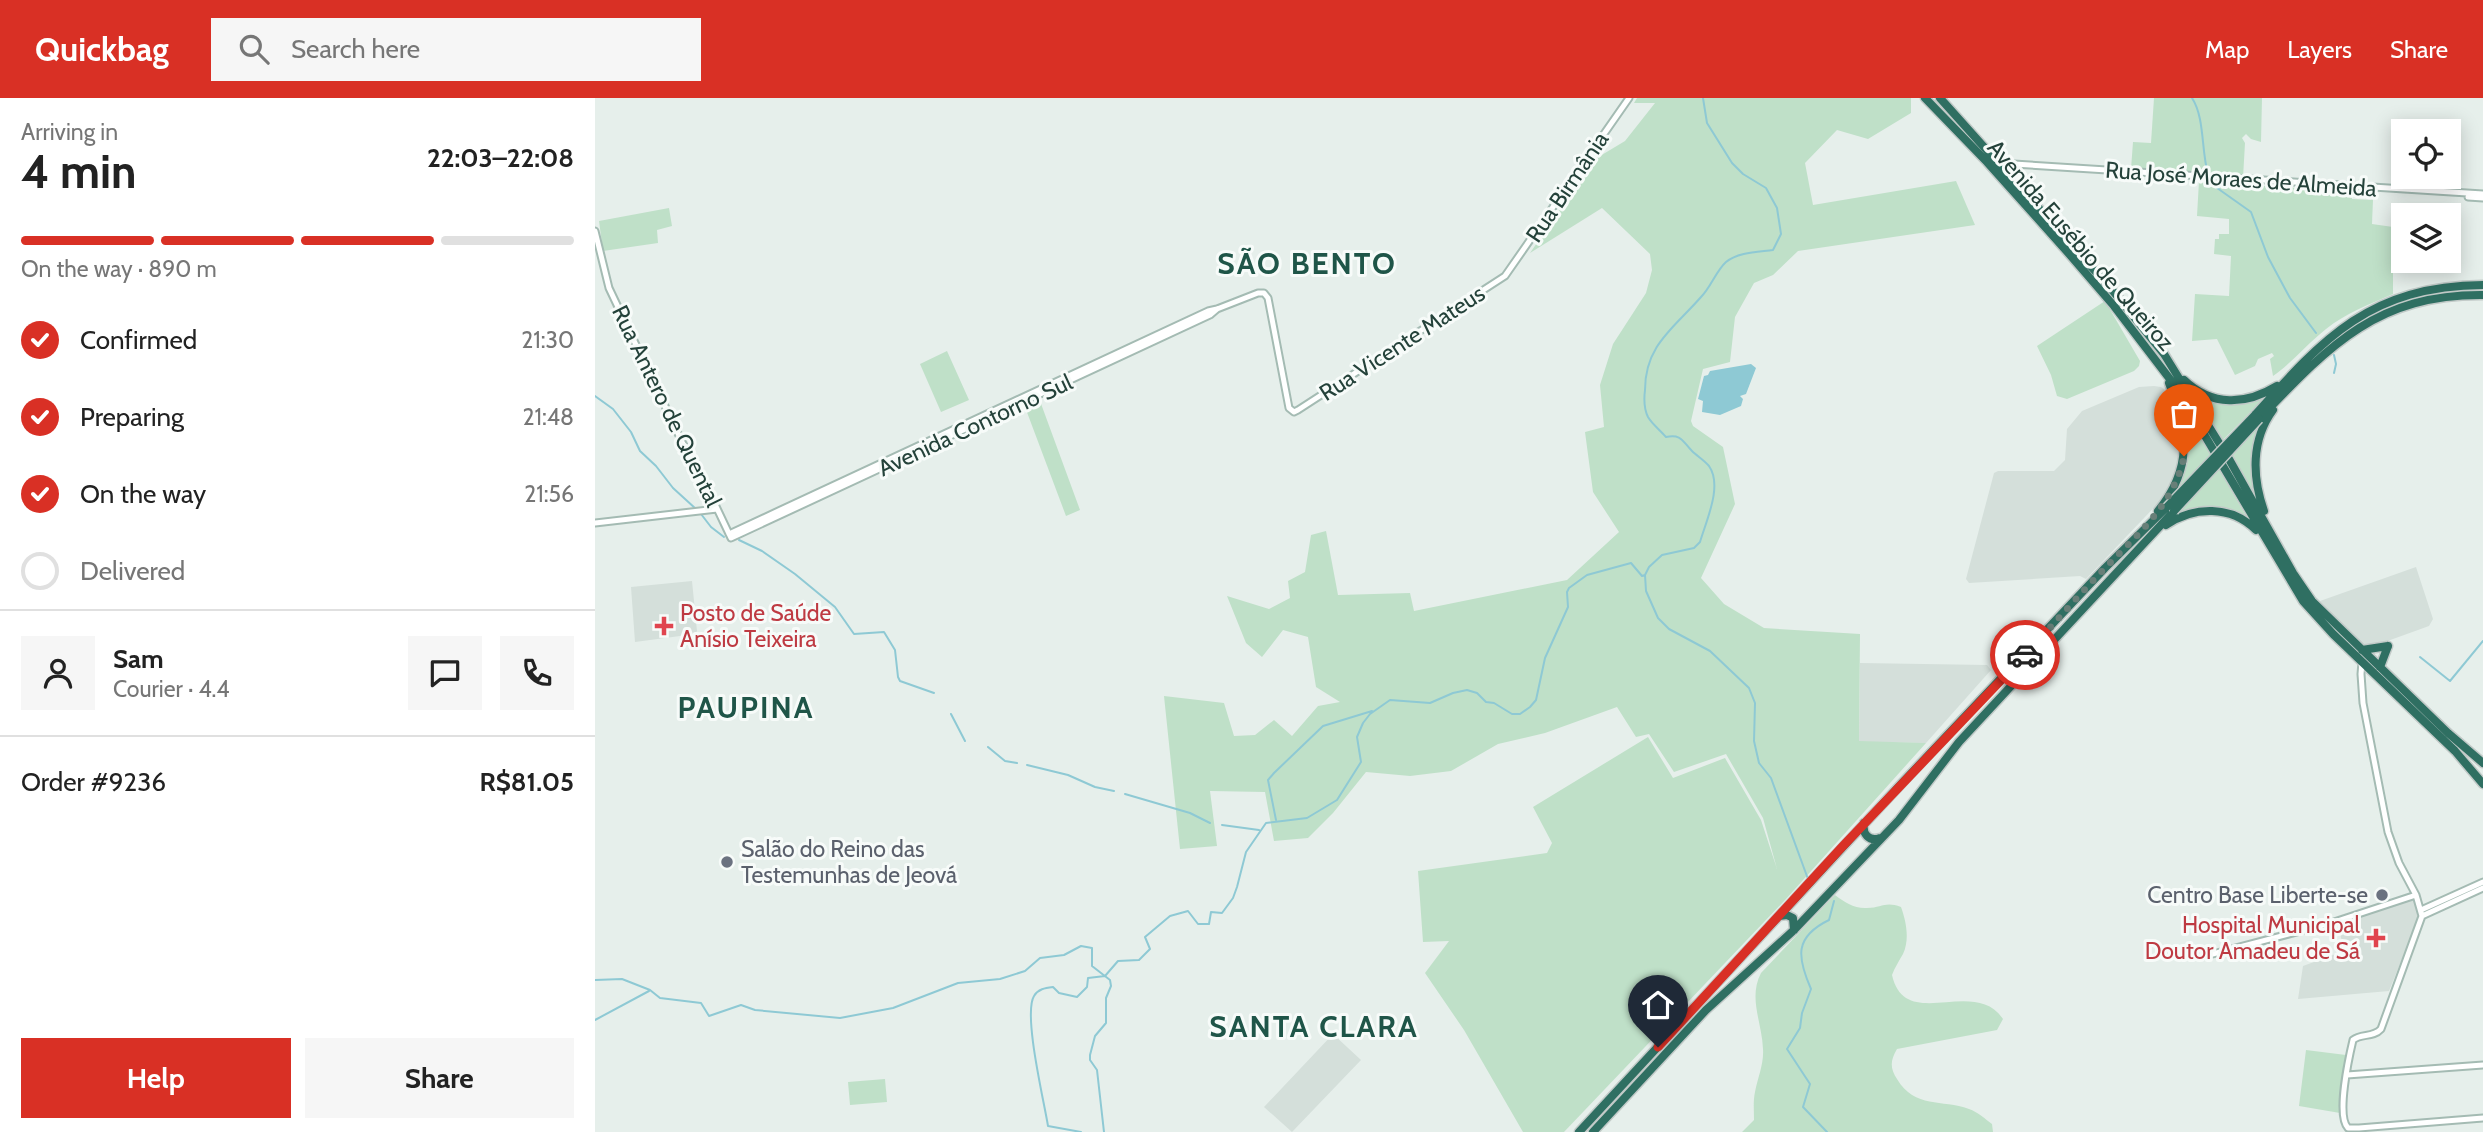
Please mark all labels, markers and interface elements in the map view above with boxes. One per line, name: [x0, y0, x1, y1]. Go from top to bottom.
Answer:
search box: [211, 18, 701, 81]
text: Quickbag: [35, 29, 169, 69]
icon: search: [235, 30, 273, 68]
text: Search here: [291, 33, 420, 65]
text: Map: [2205, 35, 2249, 64]
text: Layers: [2287, 35, 2352, 64]
text: Share: [2390, 35, 2448, 64]
text: Arriving in: [21, 118, 118, 146]
map controls: [2391, 119, 2461, 273]
button: locate: [2391, 119, 2461, 189]
street label: Rua Birmânia: [1520, 126, 1614, 248]
street label: Avenida Eusébio de Queiroz: [1982, 134, 2180, 356]
text: 22:03–22:08: [427, 142, 574, 174]
text: 4 min: [21, 144, 136, 200]
street label: Rua José Moraes de Almeida: [2104, 156, 2378, 202]
button: layers: [2391, 203, 2461, 273]
district label: SÃO BENTO: [1217, 245, 1397, 282]
text: On the way · 890 m: [21, 255, 217, 283]
street label: Rua Vicente Mateus: [1314, 279, 1490, 407]
street label: Rua Antero de Quental: [606, 301, 728, 512]
icon: check: [21, 321, 59, 359]
text: Confirmed: [80, 324, 197, 356]
text: 21:30: [521, 326, 574, 354]
street label: Avenida Contorno Sul: [873, 367, 1077, 482]
pin: [2154, 384, 2214, 456]
icon: bag: [2165, 395, 2203, 433]
icon: check: [21, 398, 59, 436]
text: Preparing: [80, 401, 184, 433]
text: 21:48: [522, 403, 574, 431]
icon: check: [21, 475, 59, 513]
text: On the way: [80, 478, 206, 510]
text: 21:56: [524, 480, 574, 508]
text: Delivered: [80, 555, 185, 587]
place label: Posto de Saúde Anísio Teixeira: [680, 599, 832, 653]
marker: Posto de Saúde Anísio Teixeira: [654, 616, 674, 636]
courier: [1990, 620, 2060, 690]
button: person: [21, 636, 95, 710]
button: chat: [408, 636, 482, 710]
button: phone: [500, 636, 574, 710]
icon: car: [2006, 636, 2044, 674]
text: Sam: [113, 643, 164, 675]
text: Courier · 4.4: [113, 675, 230, 703]
district label: PAUPINA: [678, 689, 814, 726]
text: Order #9236: [21, 766, 166, 798]
text: R$81.05: [479, 766, 574, 798]
place label: Salão do Reino das Testemunhas de Jeová: [741, 835, 957, 889]
marker: Salão do Reino das Testemunhas de Jeová: [719, 854, 735, 870]
place label: Centro Base Liberte-se: [2147, 881, 2368, 909]
marker: Centro Base Liberte-se: [2374, 887, 2390, 903]
place label: Hospital Municipal Doutor Amadeu de Sá: [2145, 911, 2361, 965]
marker: Hospital Municipal Doutor Amadeu de Sá: [2366, 928, 2386, 948]
pin: [1628, 975, 1688, 1047]
icon: home: [1639, 986, 1677, 1024]
district label: SANTA CLARA: [1209, 1008, 1419, 1045]
button: Help: [21, 1038, 291, 1118]
button: Share: [305, 1038, 574, 1118]

